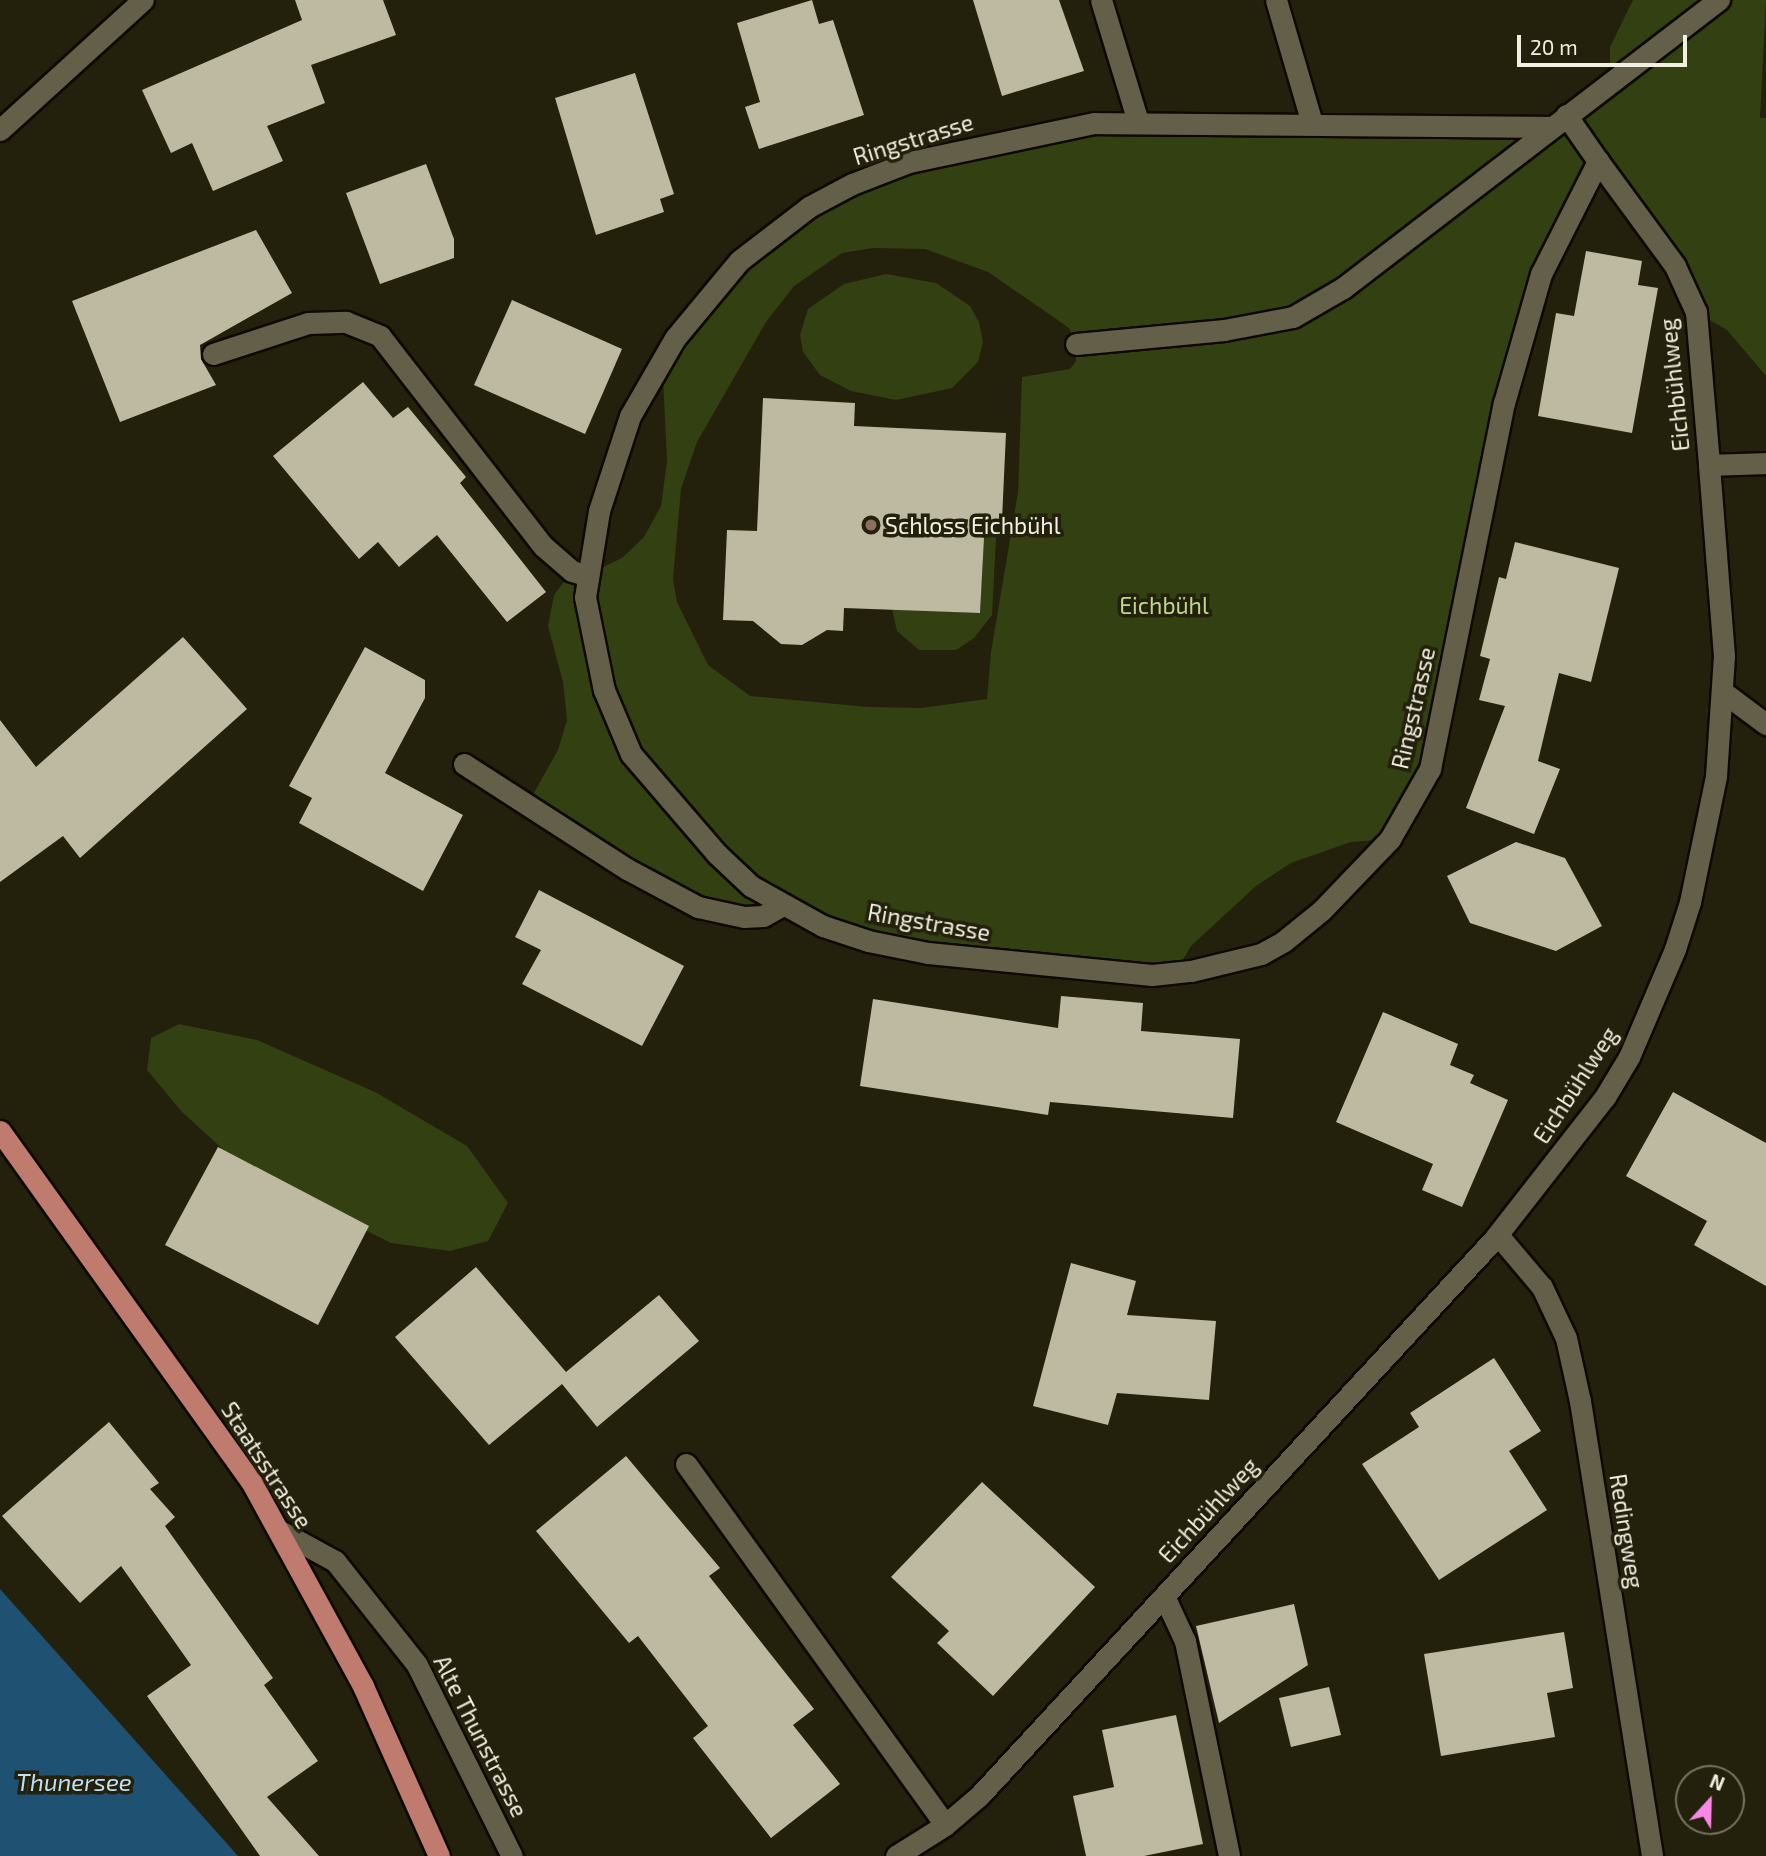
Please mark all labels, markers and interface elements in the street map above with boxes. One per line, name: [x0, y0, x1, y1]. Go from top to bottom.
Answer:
scale bar: [1521, 21, 1691, 65]
text: 20 m: [1530, 34, 1578, 59]
street label: Ringstrasse: [850, 108, 976, 170]
street label: Eichbühlweg: [1653, 317, 1695, 453]
place label: Schloss Eichbühl: [885, 511, 1061, 539]
marker: Schloss Eichbühl: [863, 517, 879, 533]
park label: Eichbühl: [1119, 591, 1209, 619]
street label: Ringstrasse: [1386, 644, 1440, 772]
street label: Ringstrasse: [865, 898, 993, 946]
street label: Eichbühlweg: [1527, 1022, 1623, 1148]
street label: Staatsstrasse: [216, 1397, 318, 1533]
street label: Eichbühlweg: [1152, 1452, 1264, 1568]
street label: Redingweg: [1604, 1472, 1650, 1590]
street label: Alte Thunstrasse: [428, 1650, 534, 1822]
north arrow: [1675, 1765, 1745, 1835]
water label: Thunersee: [16, 1768, 132, 1796]
text: N: [1707, 1769, 1728, 1795]

